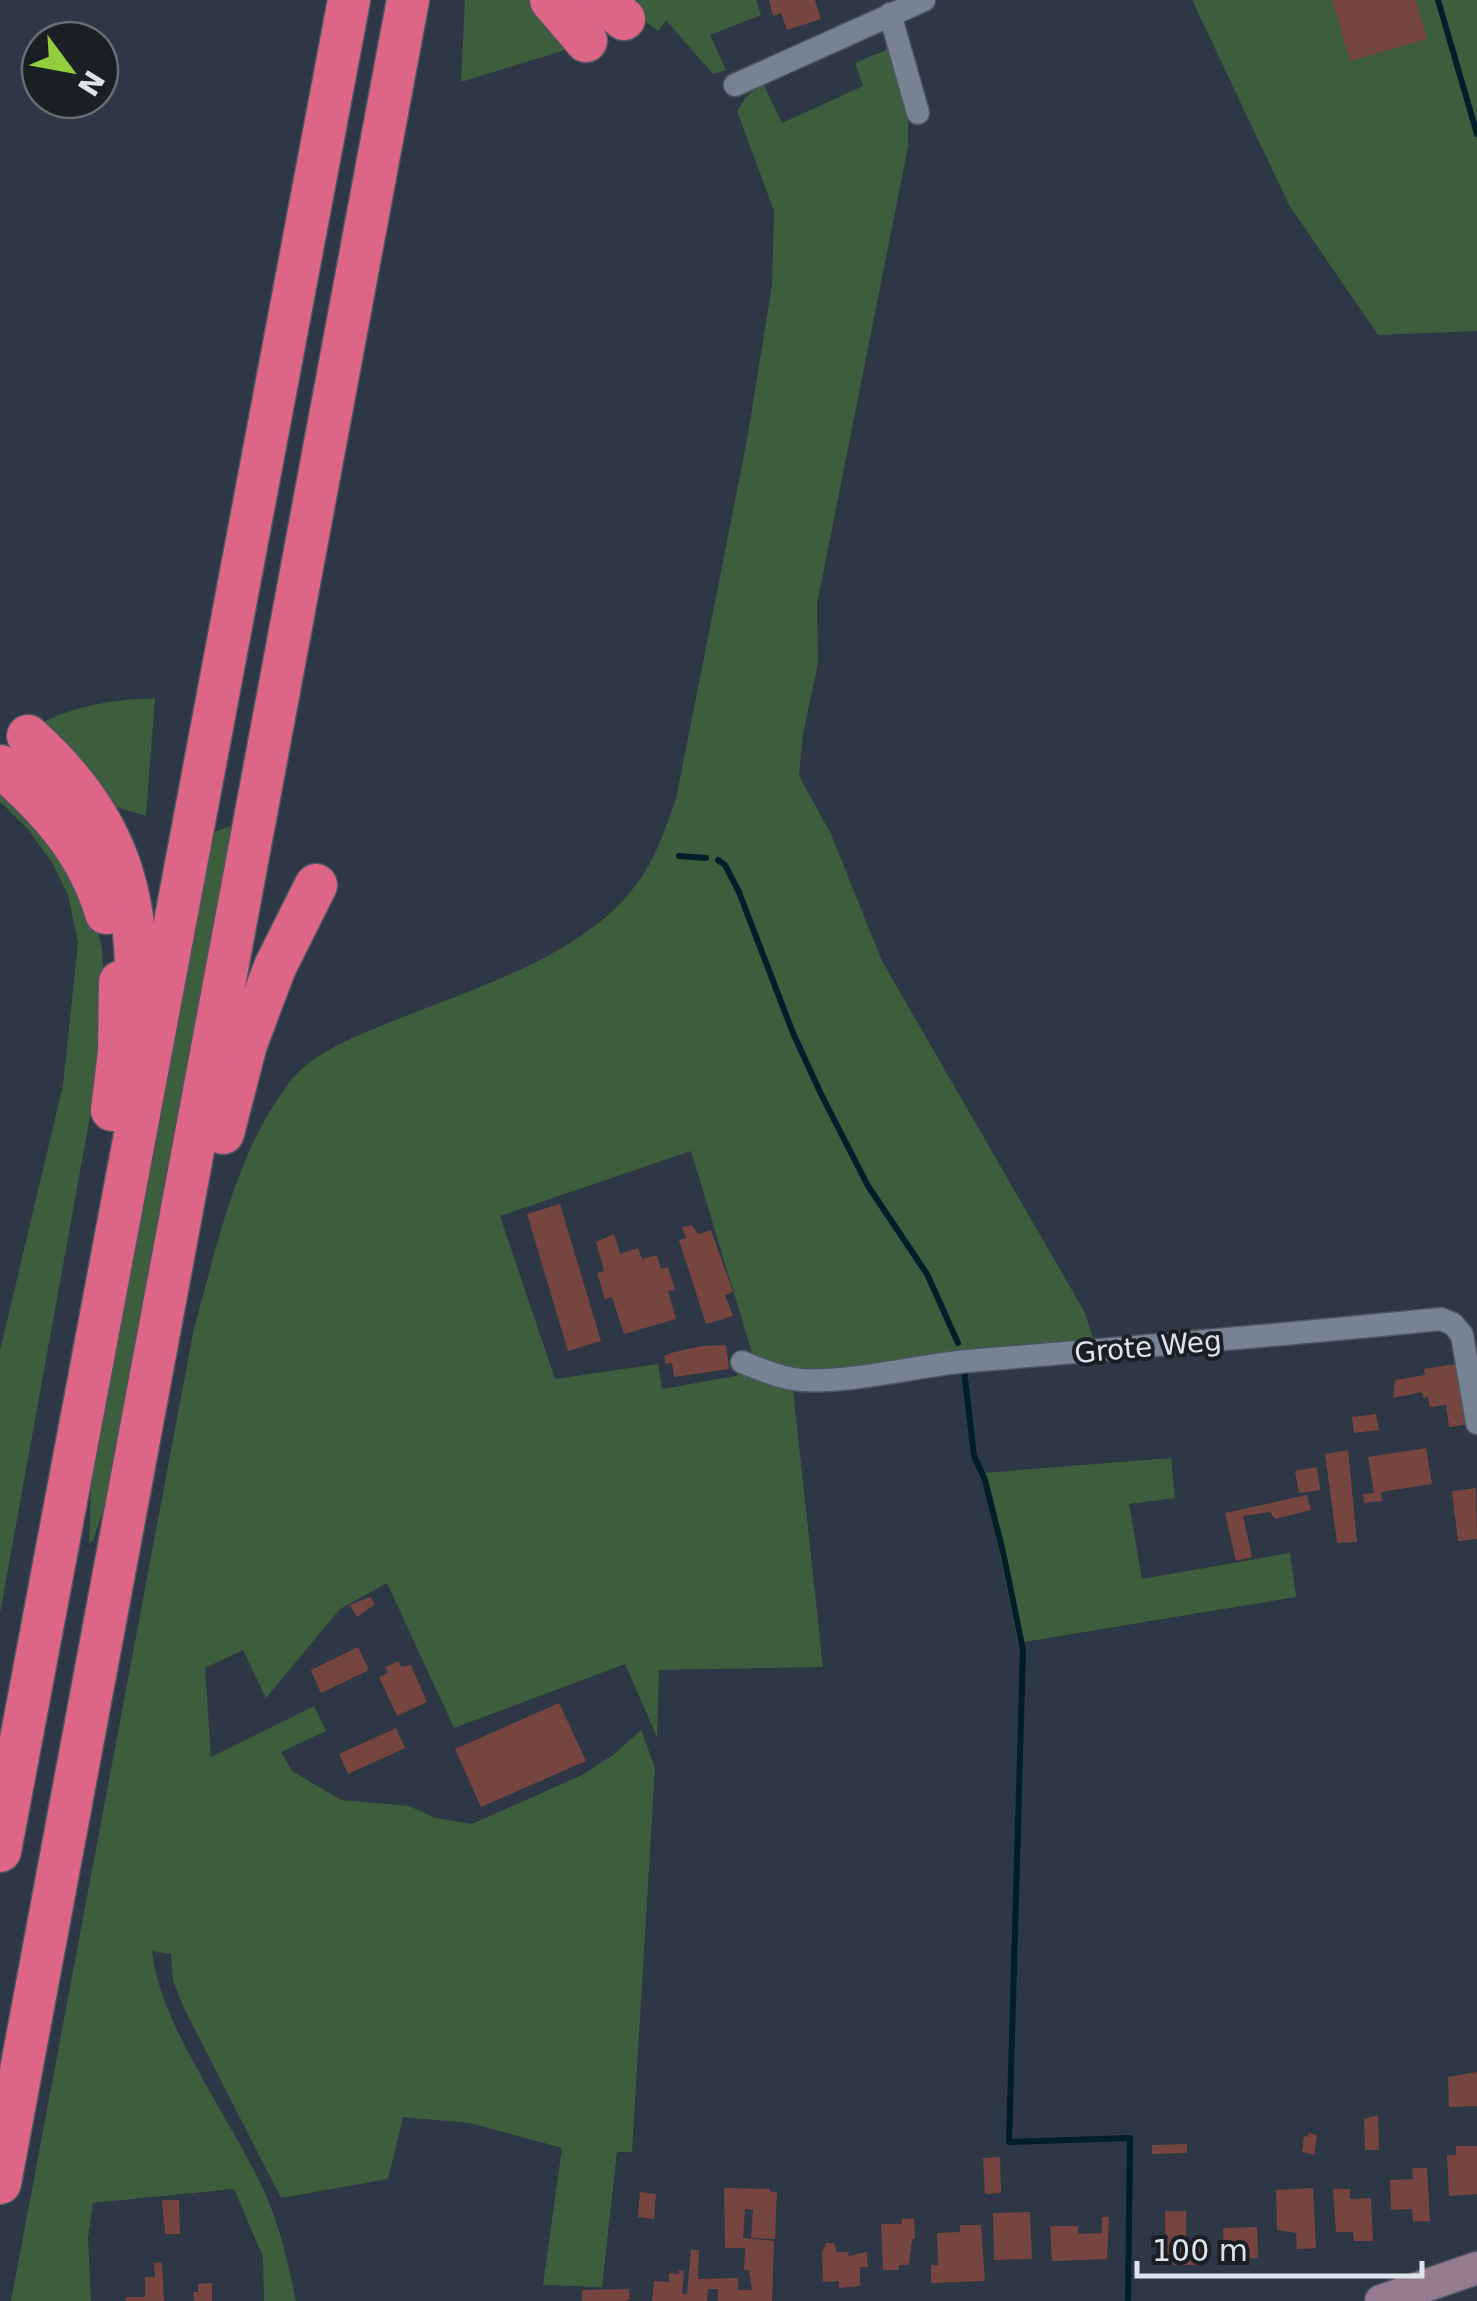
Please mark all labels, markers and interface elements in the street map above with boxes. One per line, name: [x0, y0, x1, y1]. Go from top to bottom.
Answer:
north arrow: [20, 20, 120, 120]
text: N: [71, 64, 111, 102]
street label: Grote Weg: [1073, 1324, 1223, 1370]
scale bar: [1137, 2216, 1422, 2278]
text: 100 m: [1152, 2233, 1248, 2268]

